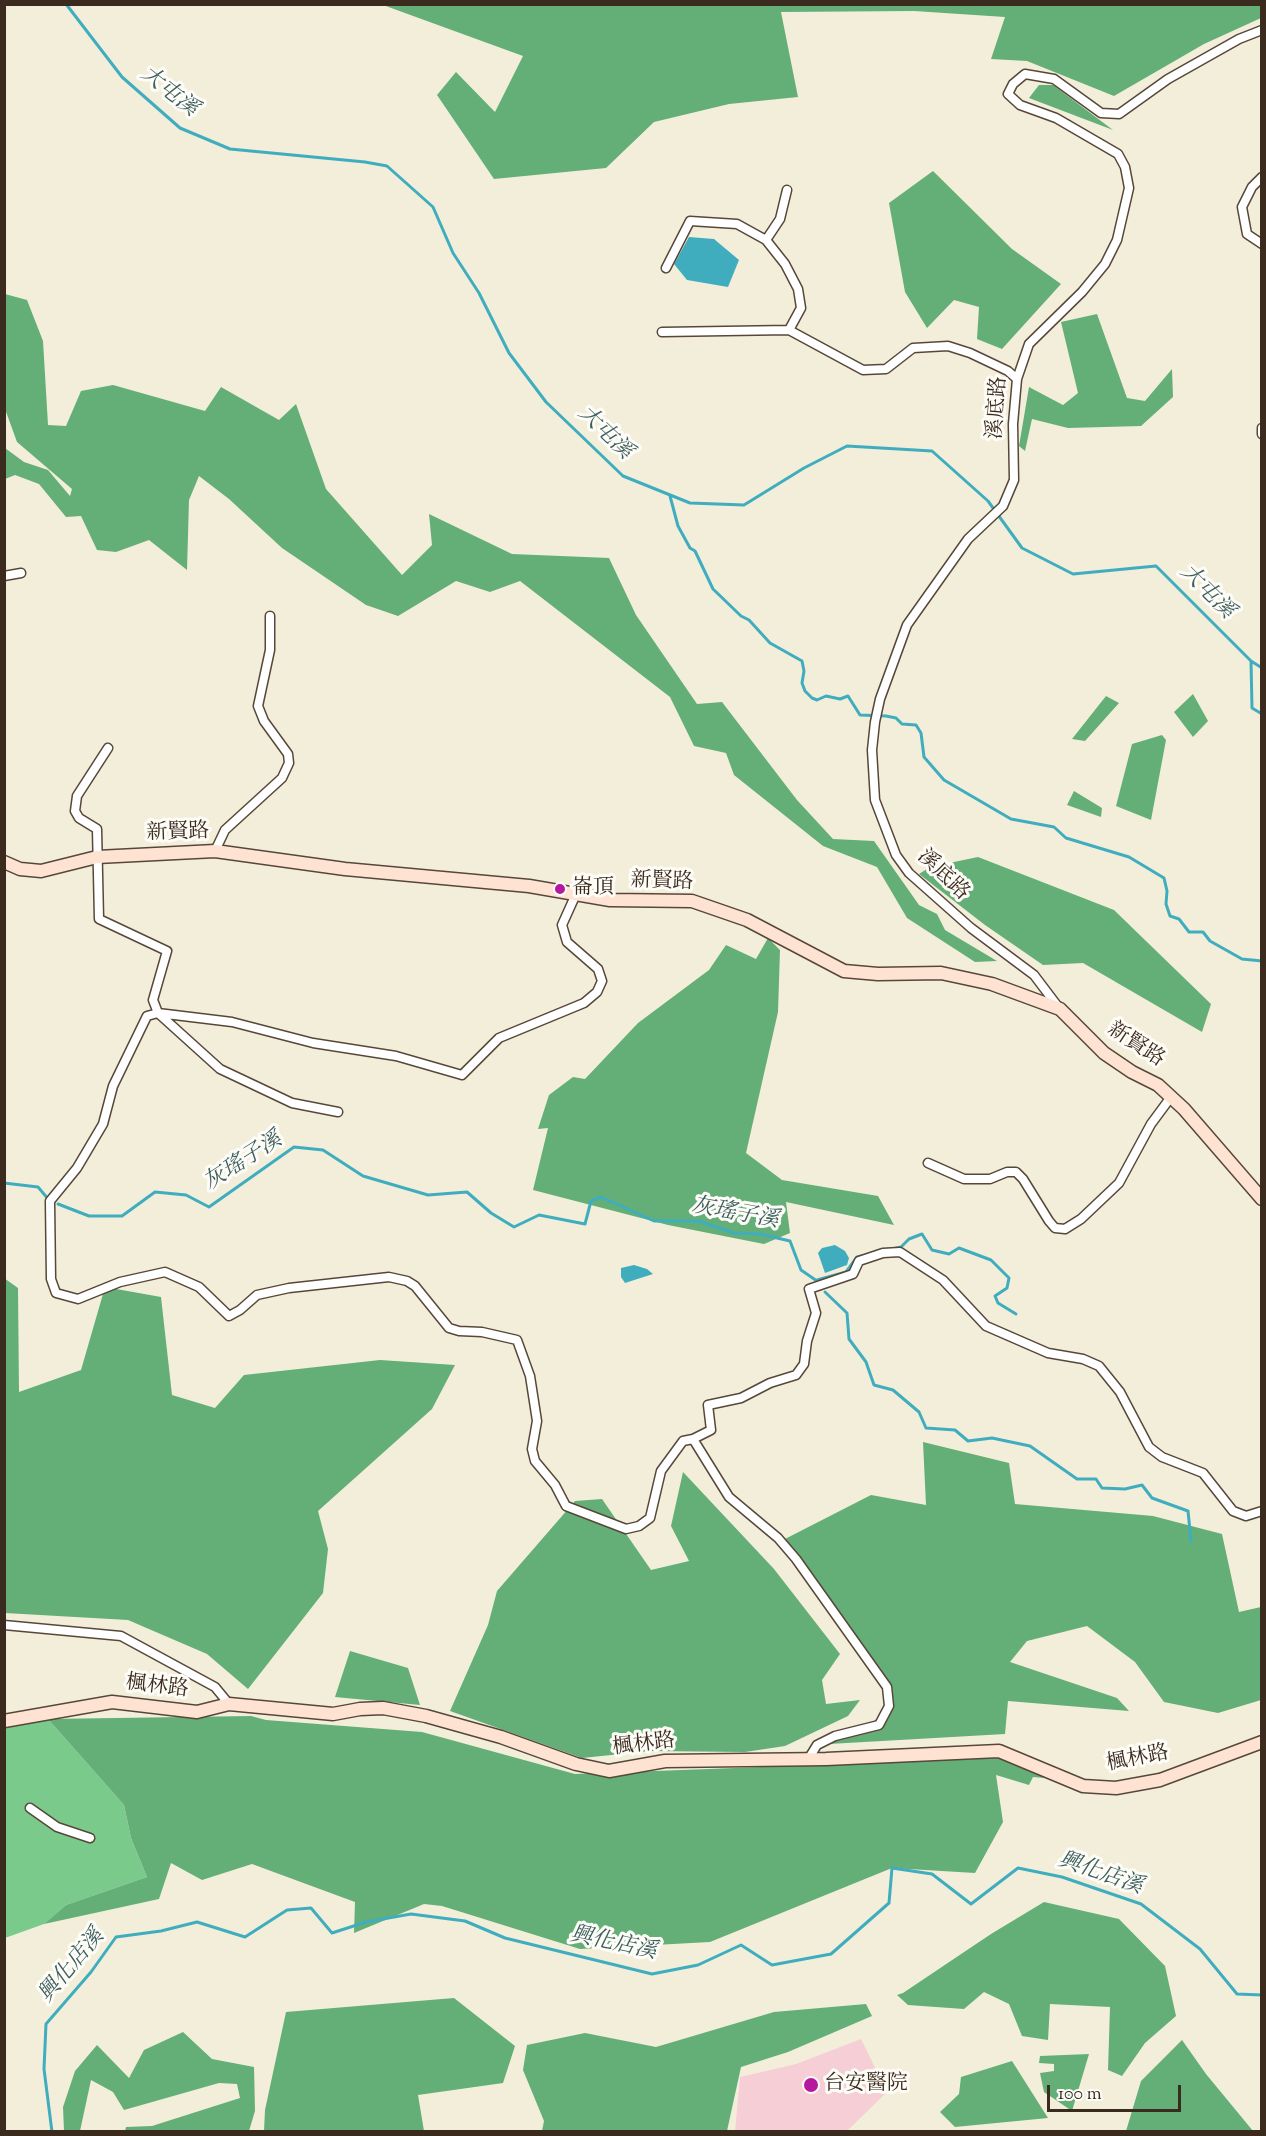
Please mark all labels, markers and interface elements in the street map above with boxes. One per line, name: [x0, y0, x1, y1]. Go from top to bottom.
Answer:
water label: 大屯溪: [134, 62, 202, 124]
street label: 溪底路: [984, 376, 1014, 440]
water label: 大屯溪: [571, 402, 637, 466]
water label: 大屯溪: [1173, 560, 1239, 626]
street label: 新賢路: [146, 820, 210, 848]
street label: 溪底路: [911, 845, 973, 907]
street label: 新賢路: [630, 869, 694, 897]
place label: 崙頂: [572, 876, 614, 902]
marker: 崙頂: [553, 882, 567, 896]
street label: 新賢路: [1102, 1018, 1168, 1074]
water label: 灰瑤子溪: [200, 1128, 288, 1198]
water label: 灰瑤子溪: [689, 1194, 781, 1236]
street label: 楓林路: [124, 1672, 190, 1704]
street label: 楓林路: [611, 1730, 677, 1762]
street label: 楓林路: [1105, 1742, 1171, 1778]
water label: 興化店溪: [1054, 1848, 1146, 1902]
water label: 興化店溪: [567, 1923, 659, 1967]
water label: 興化店溪: [35, 1925, 111, 2009]
place label: 台安醫院: [824, 2072, 908, 2098]
scale bar: [1050, 2073, 1184, 2111]
marker: 台安醫院: [802, 2076, 820, 2094]
text: 100 m: [1058, 2082, 1102, 2108]

